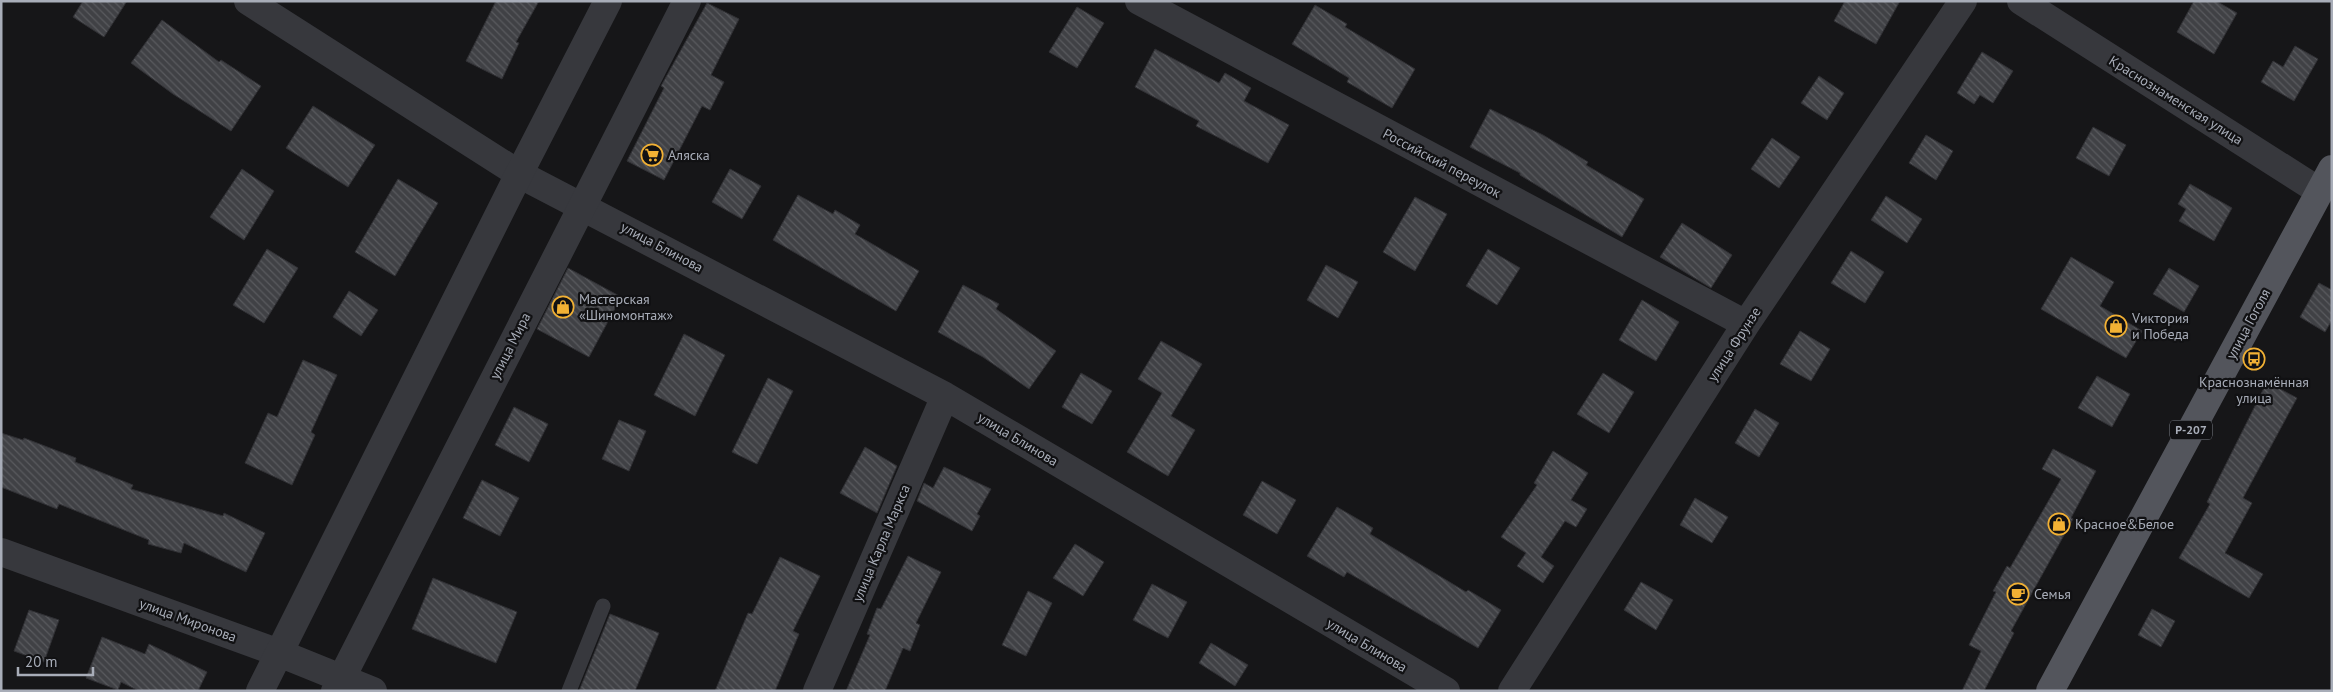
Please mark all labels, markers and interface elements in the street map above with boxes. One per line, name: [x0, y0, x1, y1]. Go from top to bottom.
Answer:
street label: Краснознаменская улица: [2106, 51, 2246, 149]
street label: Российский переулок: [1380, 124, 1504, 202]
supermarket icon: Аляска: [640, 143, 664, 167]
place label: Аляска: [668, 146, 710, 164]
street label: улица Блинова: [618, 218, 706, 276]
street label: улица Гоголя: [2222, 286, 2274, 362]
place label: Мастерская «Шиномонтаж»: [579, 290, 674, 324]
shop icon: Мастерская «Шиномонтаж»: [551, 295, 575, 319]
street label: улица Фрунзе: [1703, 303, 1765, 385]
place label: Vиктория и Победа: [2131, 309, 2189, 343]
street label: улица Мира: [485, 310, 535, 382]
shop icon: Vиктория и Победа: [2104, 314, 2128, 338]
bus stop icon: Краснознамённая улица: [2242, 347, 2266, 371]
place label: Краснознамённая улица: [2199, 373, 2309, 407]
street label: улица Блинова: [974, 408, 1062, 470]
road number: Р-207: [2170, 420, 2212, 440]
street label: улица Карла Маркса: [848, 482, 914, 604]
shop icon: Красное&Белое: [2047, 512, 2071, 536]
place label: Красное&Белое: [2075, 515, 2174, 533]
cafe icon: Семья: [2006, 582, 2030, 606]
place label: Семья: [2034, 585, 2071, 603]
street label: улица Миронова: [137, 594, 239, 646]
street label: улица Блинова: [1323, 614, 1411, 676]
scale bar: [18, 644, 92, 676]
text: 20 m: [25, 652, 58, 671]

